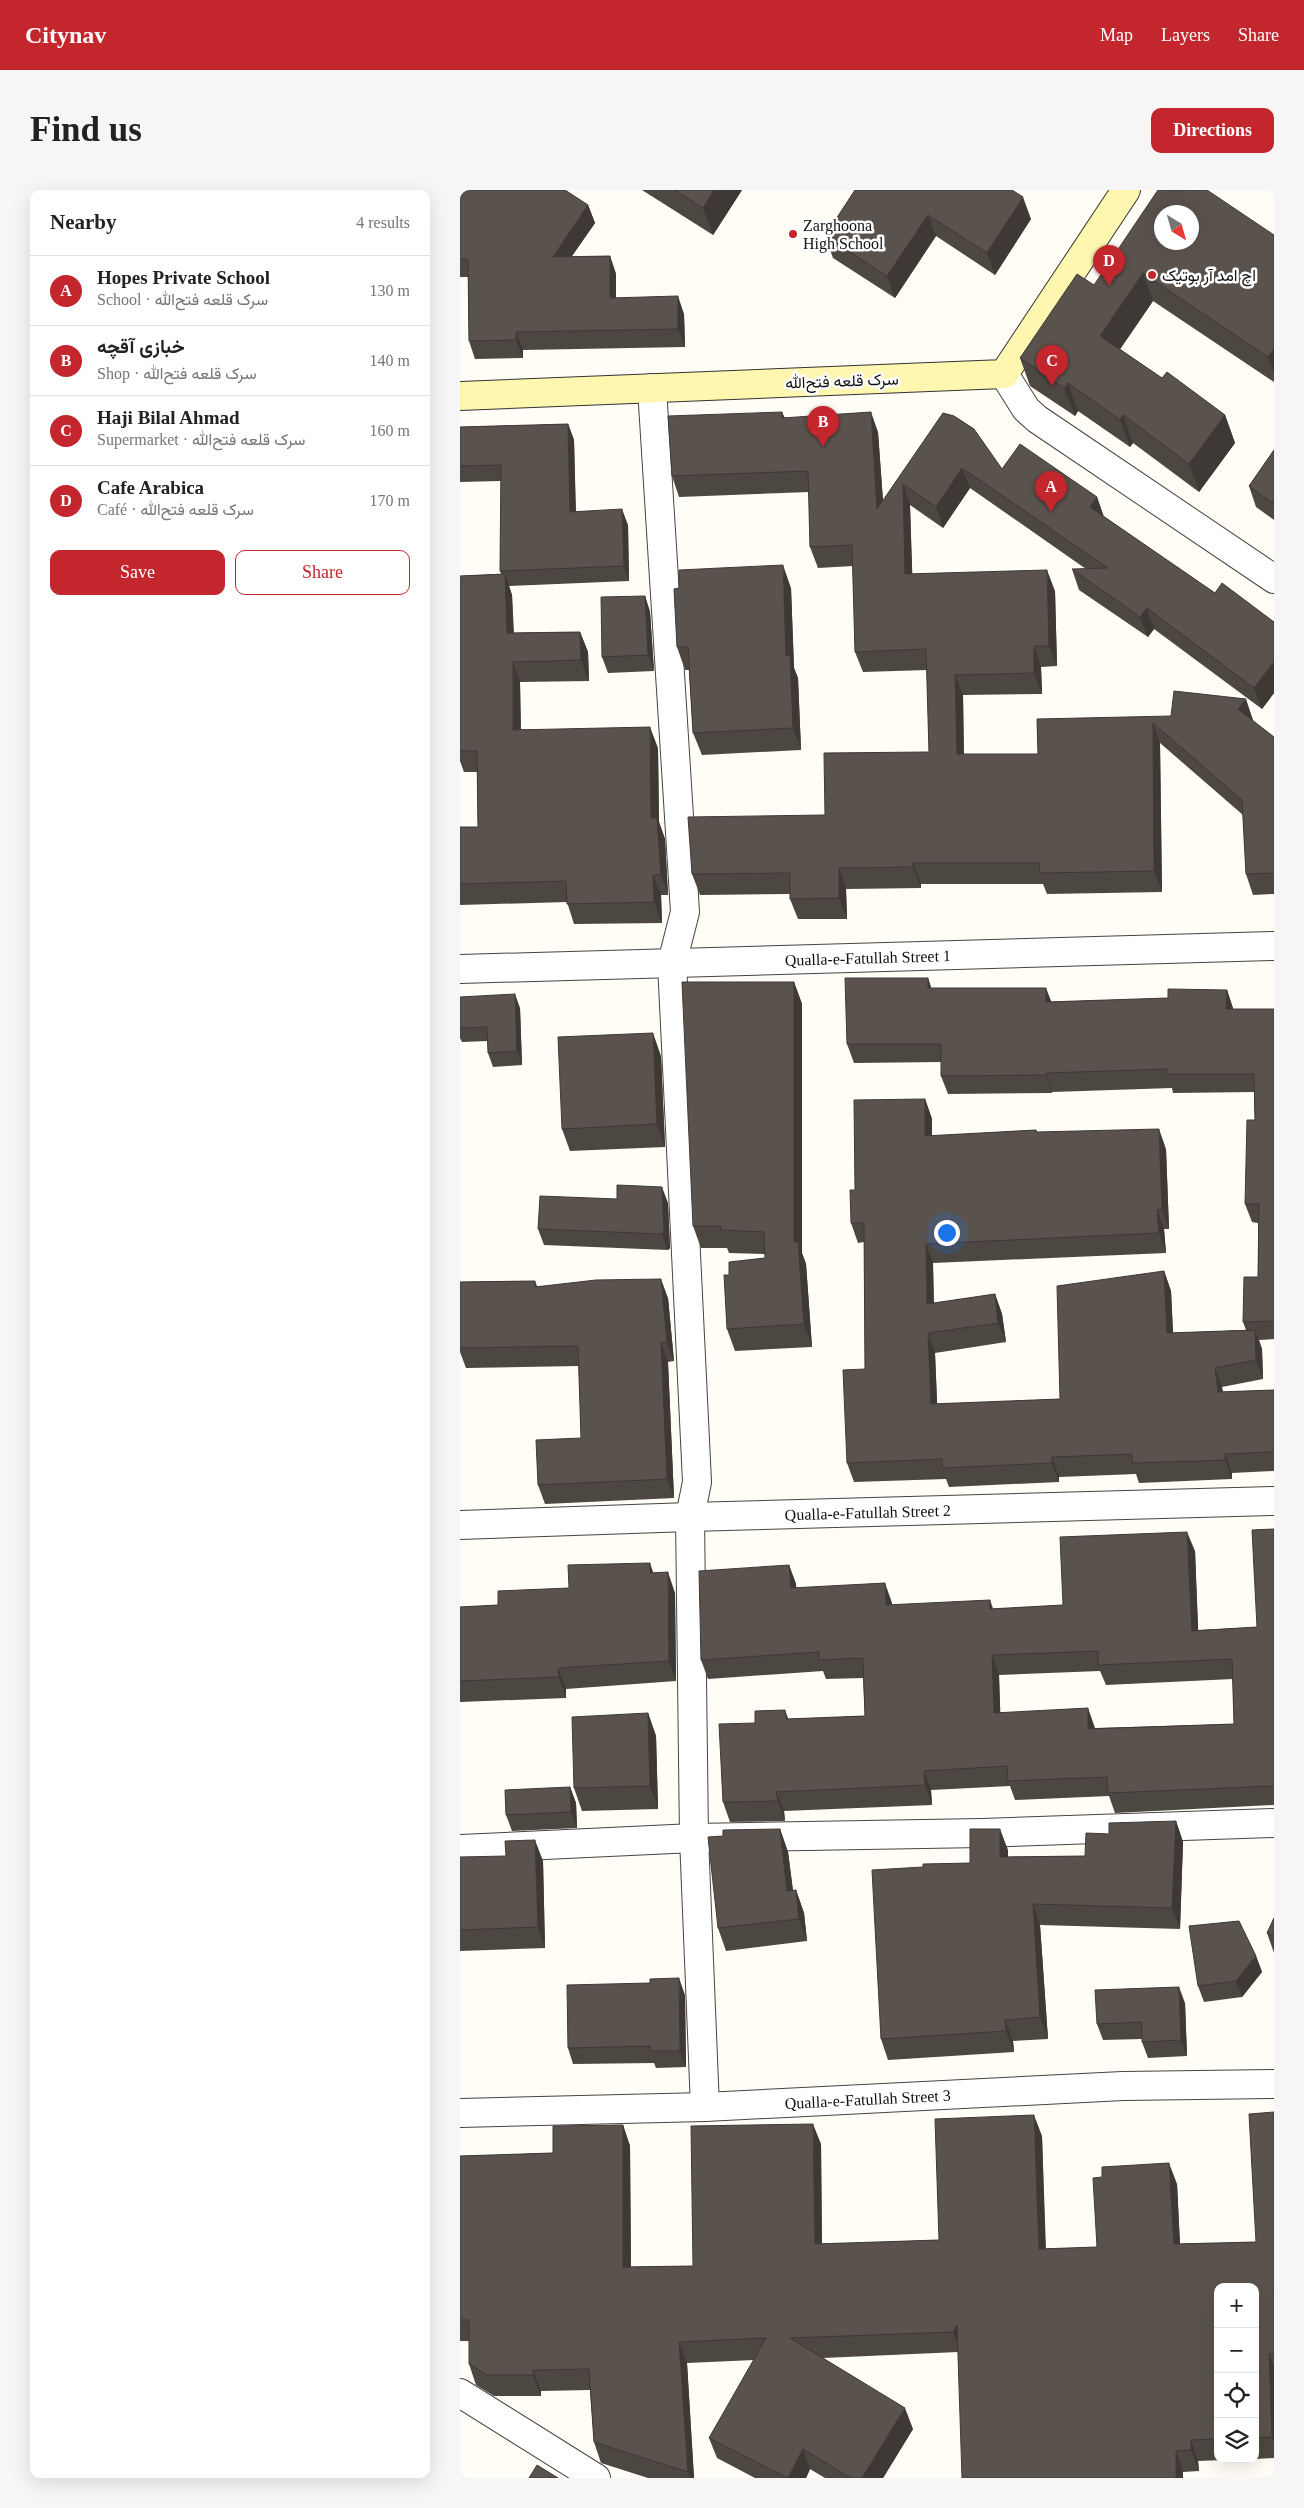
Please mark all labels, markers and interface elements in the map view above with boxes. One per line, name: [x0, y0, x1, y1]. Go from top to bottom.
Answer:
text: Citynav: [25, 22, 106, 48]
text: Map: [1100, 25, 1133, 45]
text: Layers: [1161, 25, 1210, 45]
text: Share: [1238, 25, 1279, 45]
button: Directions: [1151, 108, 1274, 153]
text: Find us: [30, 110, 142, 149]
north arrow: [1154, 205, 1199, 250]
text: Nearby: [50, 210, 117, 234]
text: 4 results: [356, 214, 410, 231]
place label: Zarghoona High School: [803, 217, 884, 253]
marker: Zarghoona High School: [787, 228, 799, 240]
pin: D: [1093, 245, 1125, 286]
text: Hopes Private School: [97, 267, 270, 288]
place label: اچ امد آر بوتیک: [1162, 267, 1256, 287]
marker: اچ امد آر بوتیک: [1146, 269, 1158, 281]
text: A: [60, 282, 72, 299]
text: 130 m: [370, 282, 410, 299]
text: School · سرک قلعه فتح‌الله: [97, 291, 268, 308]
text: خبازی آقچه: [97, 336, 185, 357]
pin: C: [1036, 345, 1068, 386]
text: B: [61, 352, 71, 369]
text: 140 m: [370, 352, 410, 369]
text: Shop · سرک قلعه فتح‌الله: [97, 365, 257, 382]
street label: سرک قلعه فتح‌الله: [785, 370, 899, 394]
pin: B: [807, 406, 839, 447]
text: Haji Bilal Ahmad: [97, 407, 240, 428]
text: C: [60, 422, 72, 439]
text: 160 m: [370, 422, 410, 439]
text: Supermarket · سرک قلعه فتح‌الله: [97, 431, 305, 448]
pin: A: [1035, 471, 1067, 512]
text: Cafe Arabica: [97, 477, 204, 498]
text: D: [60, 492, 72, 509]
text: 170 m: [370, 492, 410, 509]
text: Café · سرک قلعه فتح‌الله: [97, 501, 254, 518]
button: Save: [50, 550, 225, 595]
button: Share: [235, 550, 410, 595]
street label: Qualla-e-Fatullah Street 1: [784, 947, 951, 968]
your location: [934, 1220, 960, 1246]
street label: Qualla-e-Fatullah Street 2: [784, 1501, 951, 1523]
street label: Qualla-e-Fatullah Street 3: [784, 2086, 951, 2111]
map controls: [1214, 2283, 1259, 2463]
button: +: [1214, 2283, 1259, 2328]
button: −: [1214, 2328, 1259, 2373]
button: locate: [1214, 2373, 1259, 2418]
button: layers: [1214, 2418, 1259, 2463]

